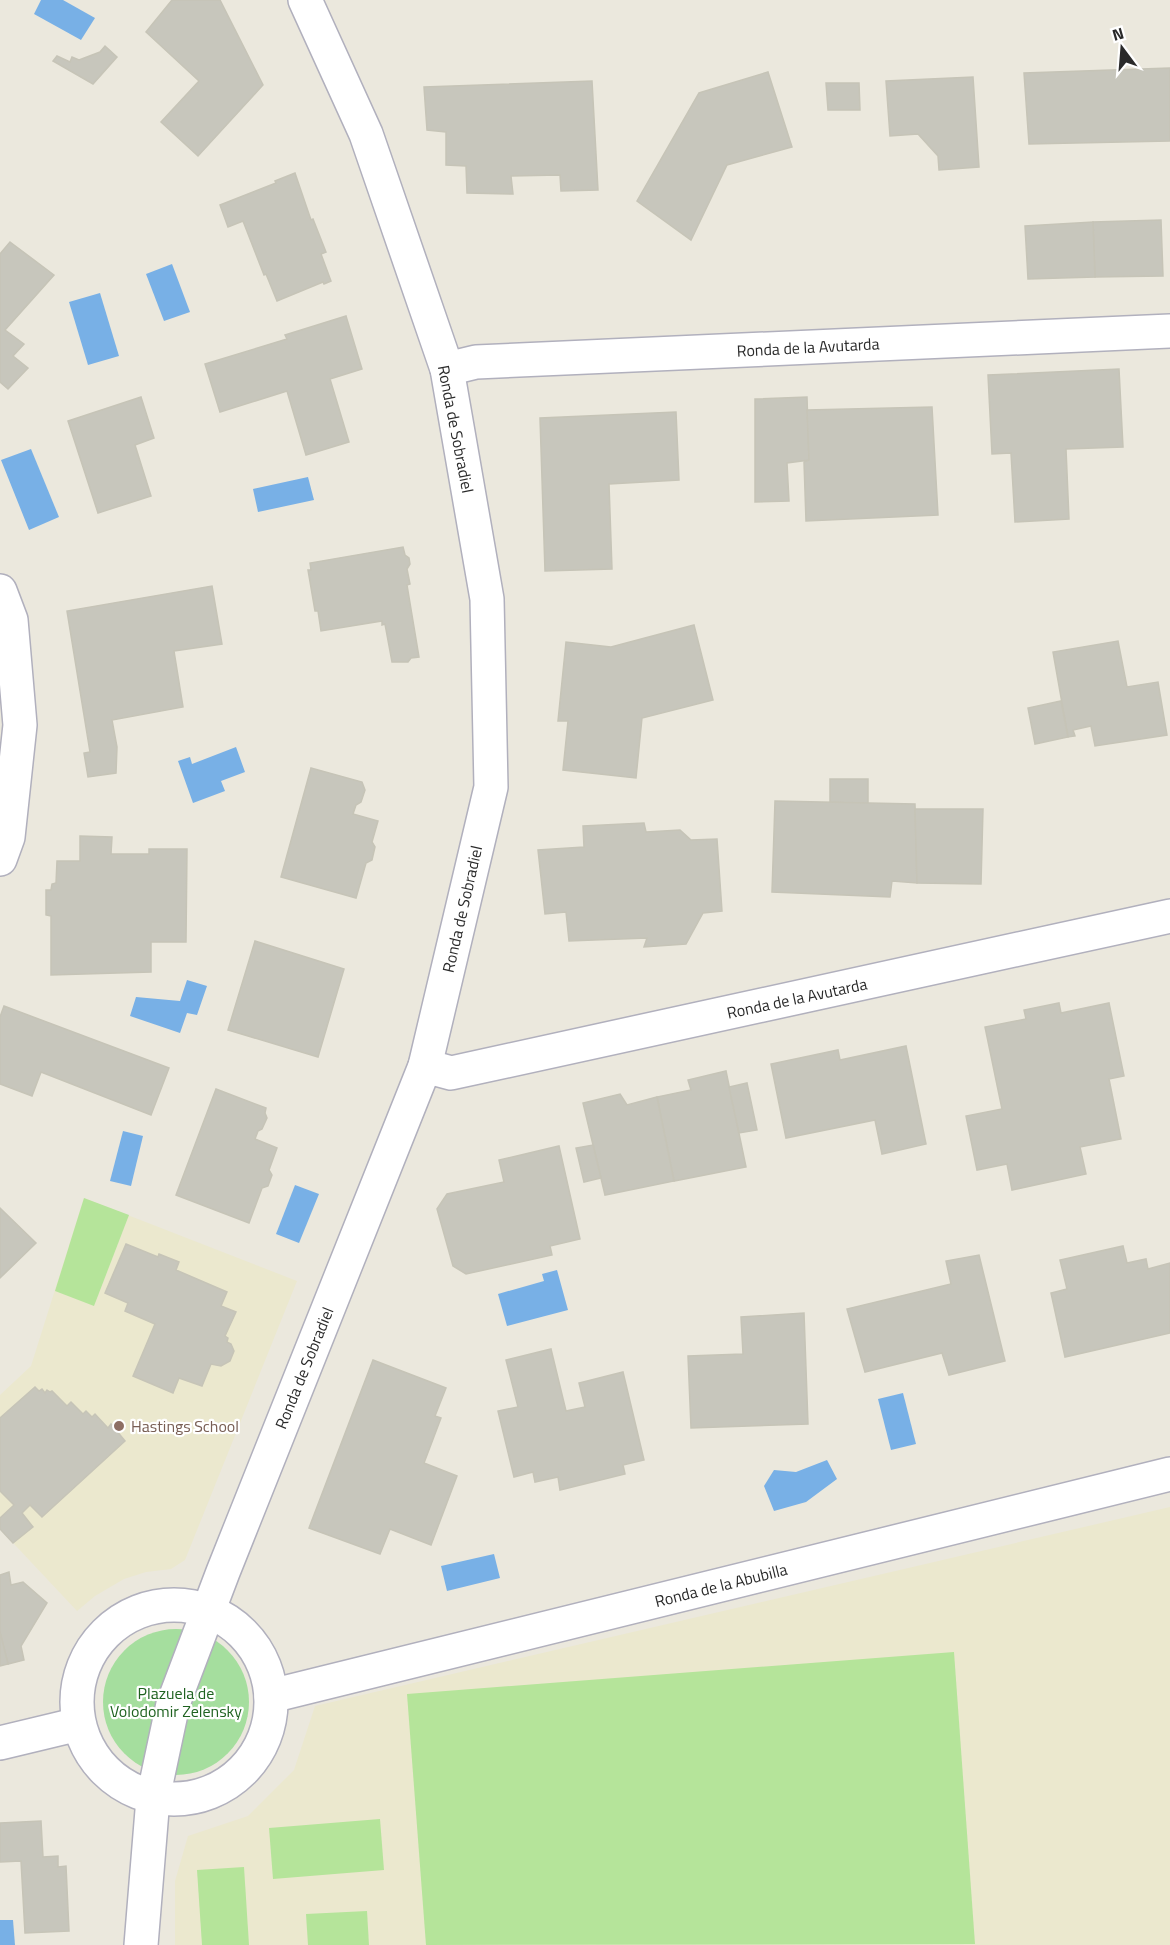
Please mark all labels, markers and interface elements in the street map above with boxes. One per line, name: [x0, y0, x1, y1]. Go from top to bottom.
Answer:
north arrow: [1092, 18, 1152, 78]
text: N: [1109, 21, 1127, 47]
street label: Ronda de la Avutarda: [736, 331, 880, 363]
street label: Ronda de Sobradiel: [432, 363, 480, 495]
street label: Ronda de Sobradiel: [436, 843, 488, 975]
street label: Ronda de la Avutarda: [725, 971, 869, 1025]
street label: Ronda de Sobradiel: [269, 1303, 339, 1433]
place label: Hastings School: [131, 1414, 239, 1438]
marker: Hastings School: [112, 1419, 126, 1433]
street label: Ronda de la Abubilla: [652, 1557, 790, 1613]
park label: Plazuela de Volodomir Zelensky: [110, 1681, 242, 1723]

